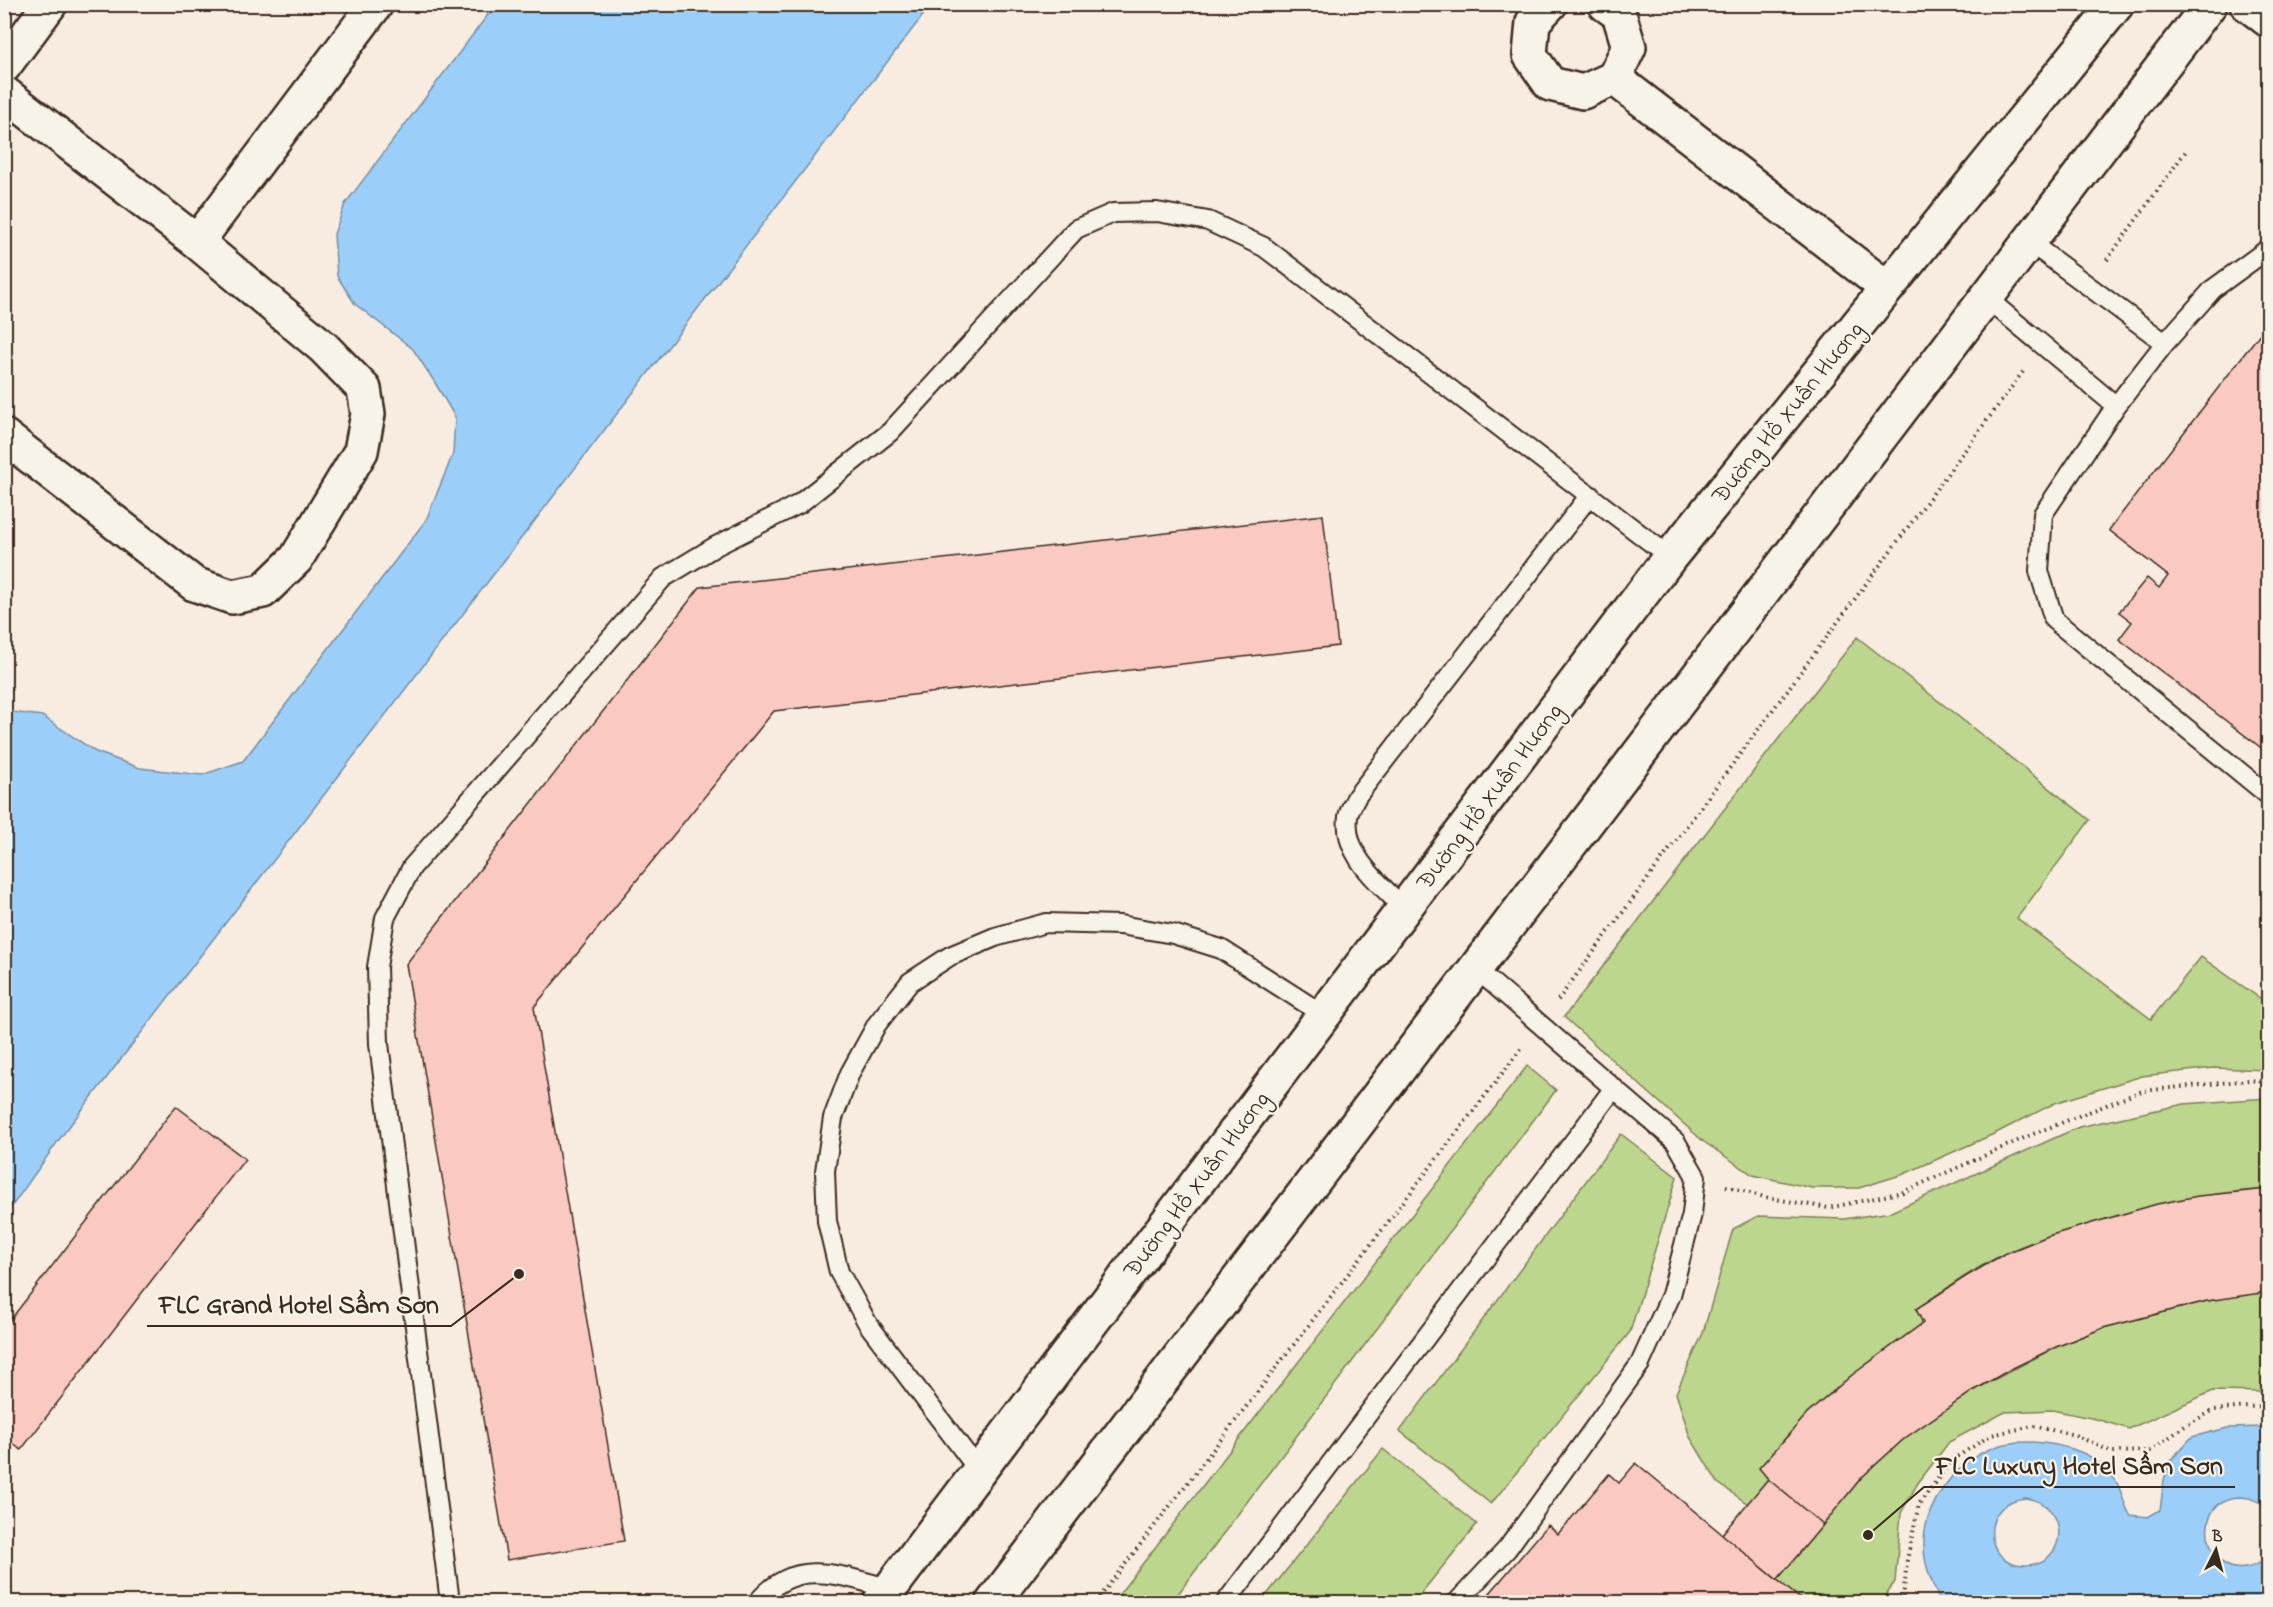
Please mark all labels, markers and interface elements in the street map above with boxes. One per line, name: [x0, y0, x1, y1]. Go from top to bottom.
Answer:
street label: Đường Hồ Xuân Hương: [1704, 315, 1874, 513]
street label: Đường Hồ Xuân Hương: [1408, 697, 1573, 899]
street label: Đường Hồ Xuân Hương: [1115, 1085, 1280, 1287]
callout: FLC Grand Hotel Sầm Sơn: [147, 1282, 451, 1326]
text: FLC Grand Hotel Sầm Sơn: [157, 1288, 439, 1326]
callout: FLC Luxury Hotel Sầm Sơn: [1924, 1443, 2235, 1487]
text: FLC Luxury Hotel Sầm Sơn: [1933, 1449, 2223, 1487]
north arrow: [2186, 1520, 2246, 1580]
text: B: [2210, 1524, 2224, 1550]

